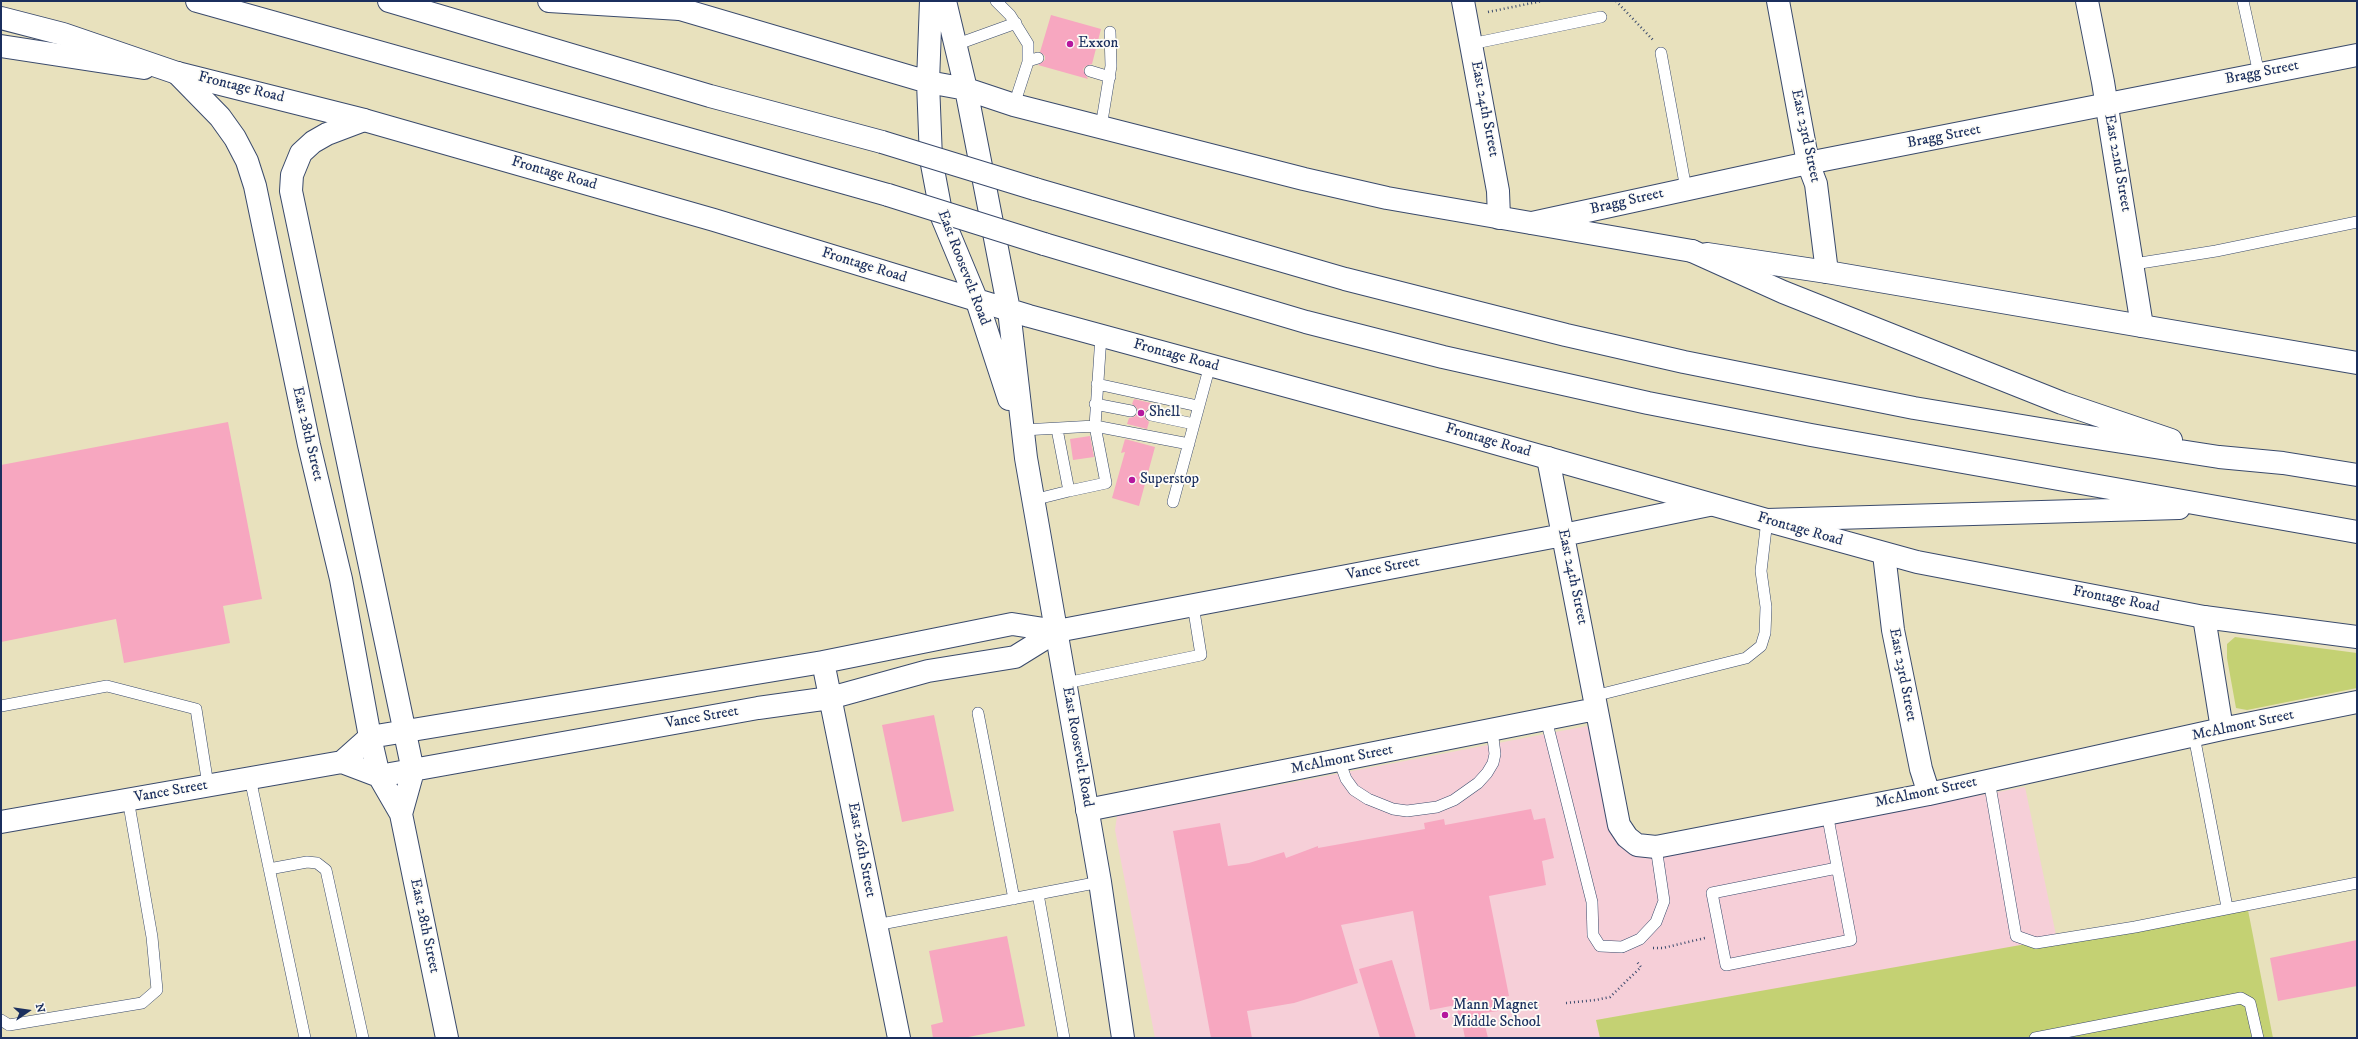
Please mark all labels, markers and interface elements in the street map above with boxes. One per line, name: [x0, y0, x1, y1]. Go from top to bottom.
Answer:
place label: Exxon: [1078, 35, 1118, 53]
marker: Exxon: [1065, 39, 1075, 49]
street label: Bragg Street: [2224, 57, 2300, 89]
street label: East 24th Street: [1466, 59, 1502, 159]
street label: Frontage Road: [196, 69, 286, 107]
street label: East 23rd Street: [1786, 88, 1824, 184]
street label: East 22nd Street: [2100, 113, 2134, 213]
street label: Bragg Street: [1906, 121, 1982, 153]
street label: Frontage Road: [509, 153, 599, 195]
street label: Bragg Street: [1589, 185, 1665, 219]
street label: East Roosevelt Road: [933, 208, 993, 328]
street label: Frontage Road: [819, 245, 909, 287]
street label: Frontage Road: [1131, 336, 1221, 376]
street label: East 28th Street: [287, 385, 327, 483]
place label: Shell: [1149, 404, 1180, 422]
marker: Shell: [1136, 408, 1146, 418]
street label: Frontage Road: [1443, 420, 1533, 462]
place label: Superstop: [1140, 471, 1199, 489]
marker: Superstop: [1127, 475, 1137, 485]
street label: Frontage Road: [1755, 509, 1845, 551]
street label: East 24th Street: [1553, 527, 1591, 627]
street label: Vance Street: [1345, 553, 1421, 585]
street label: Frontage Road: [2071, 583, 2161, 617]
street label: East 23rd Street: [1884, 627, 1920, 723]
street label: East Roosevelt Road: [1058, 685, 1096, 809]
street label: Vance Street: [664, 703, 740, 733]
street label: McAlmont Street: [2190, 706, 2296, 746]
street label: McAlmont Street: [1289, 741, 1395, 779]
street label: McAlmont Street: [1873, 773, 1979, 813]
street label: Vance Street: [133, 777, 209, 807]
street label: East 26th Street: [843, 801, 879, 899]
street label: East 28th Street: [405, 877, 443, 975]
north arrow: [8, 991, 48, 1031]
place label: Mann Magnet Middle School: [1453, 997, 1541, 1032]
text: N: [32, 1002, 48, 1014]
marker: Mann Magnet Middle School: [1440, 1010, 1450, 1020]

